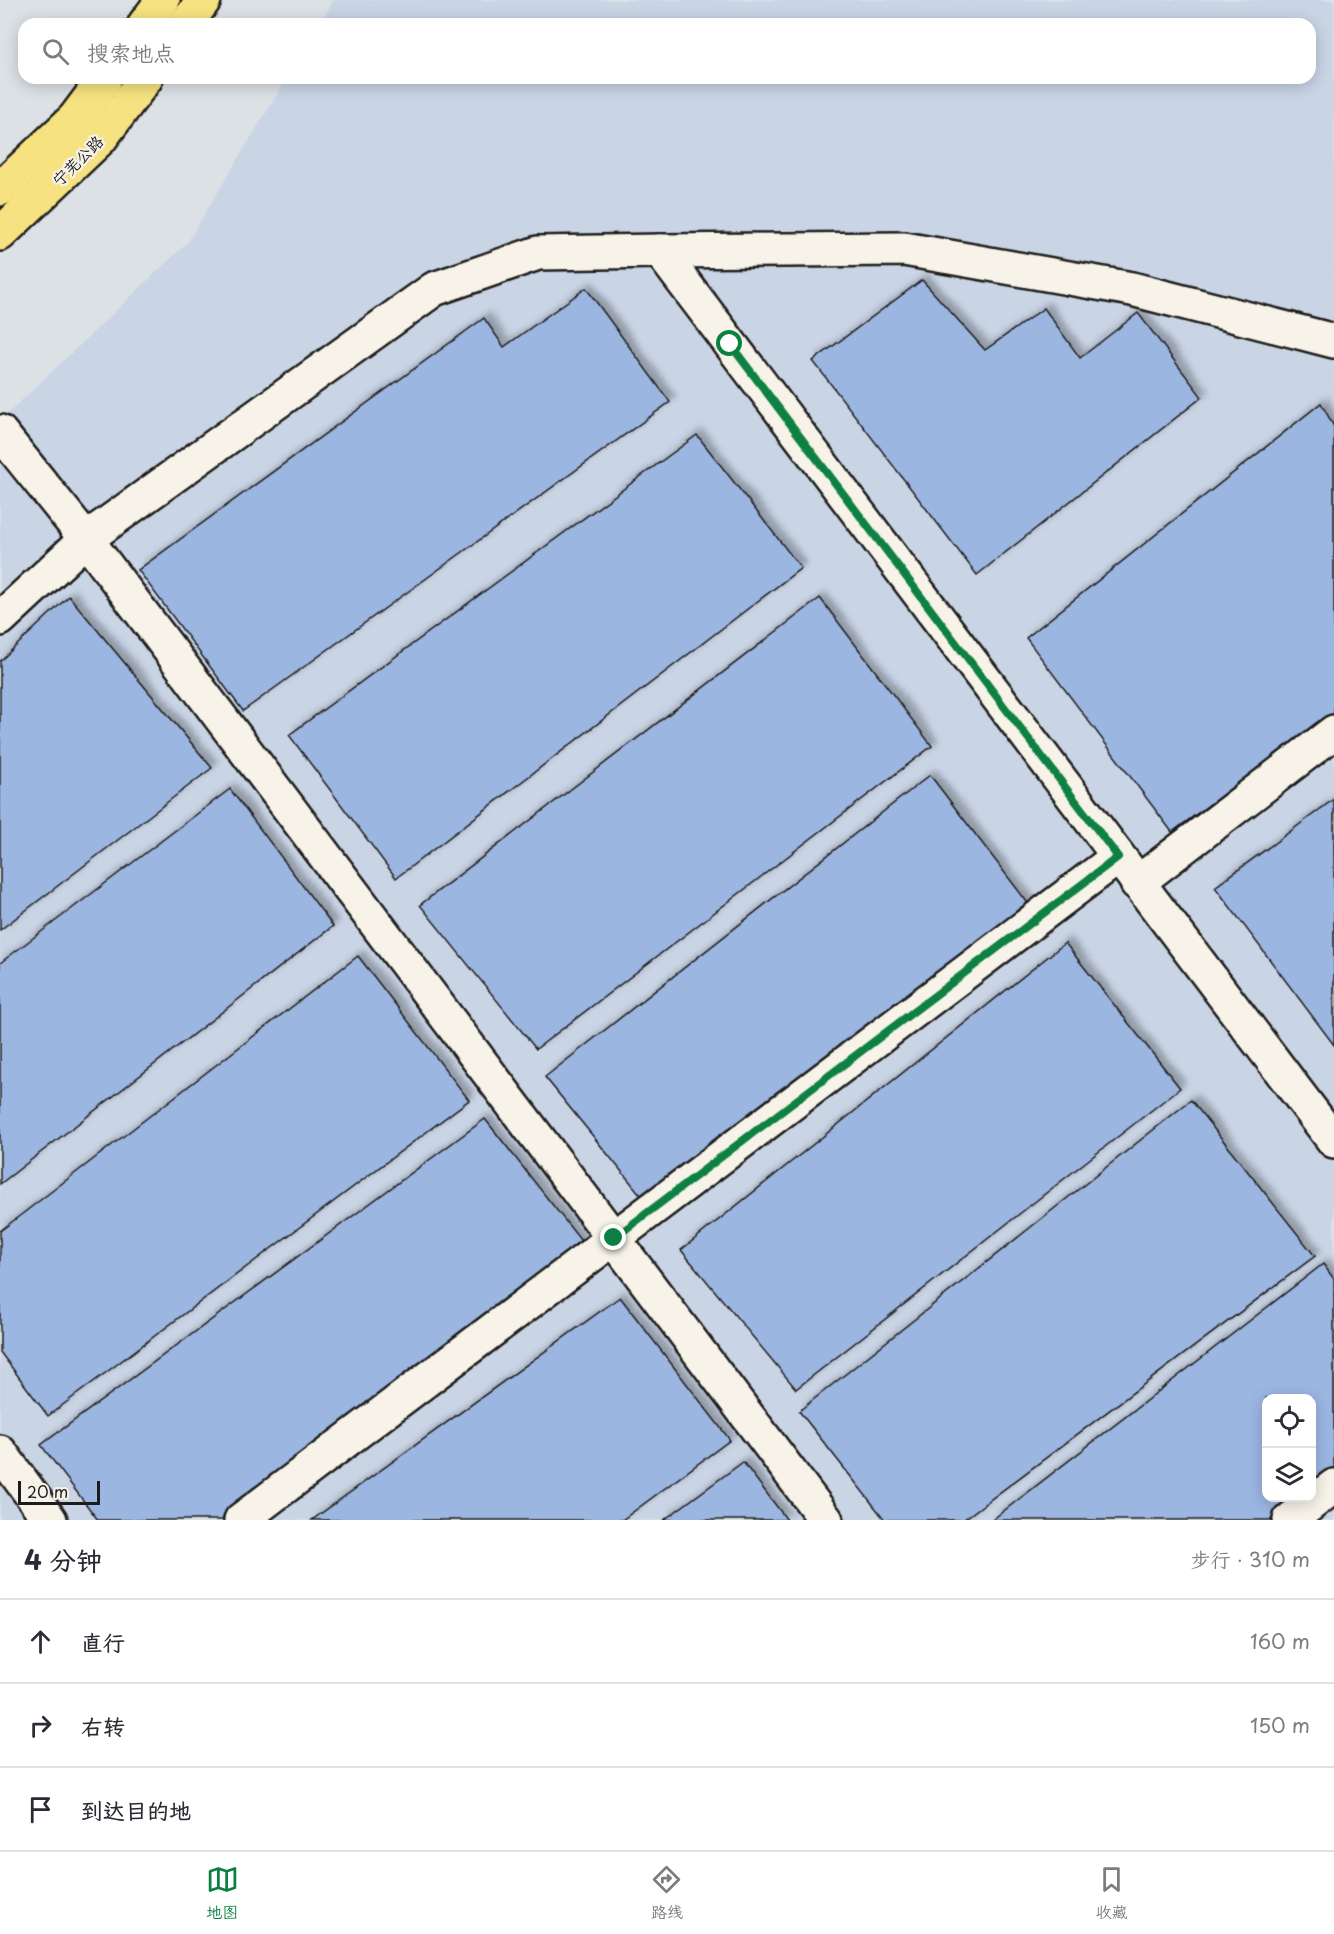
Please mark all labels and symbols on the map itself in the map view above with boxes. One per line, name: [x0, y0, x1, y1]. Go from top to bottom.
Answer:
street label: 宁芜公路: [46, 129, 108, 191]
route start: [716, 330, 742, 356]
route end: [600, 1224, 626, 1250]
scale bar: [18, 1478, 100, 1506]

